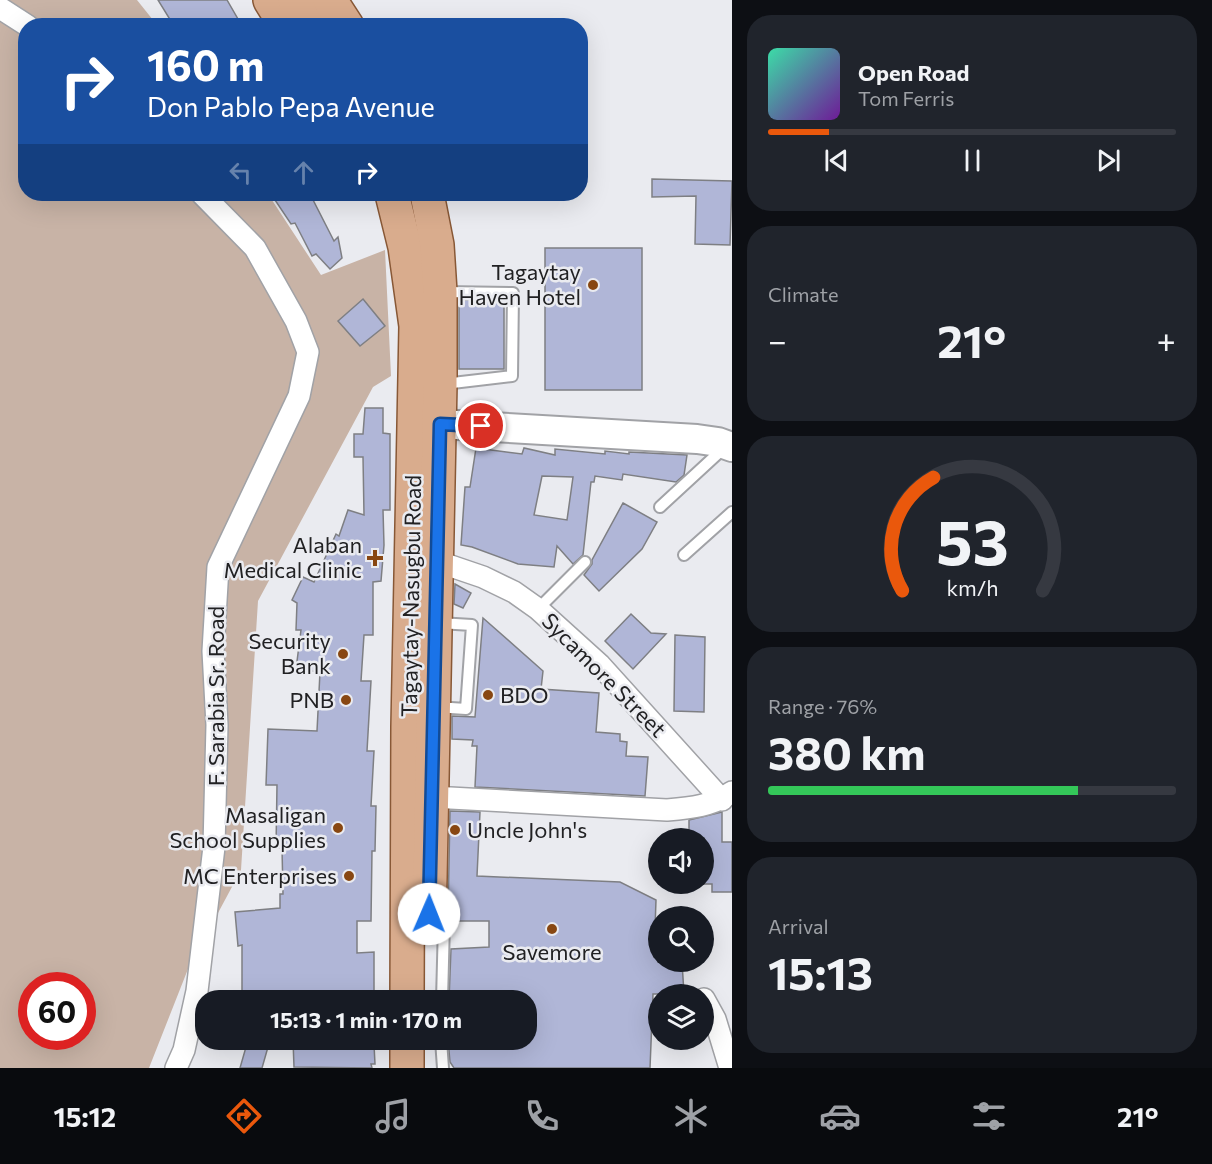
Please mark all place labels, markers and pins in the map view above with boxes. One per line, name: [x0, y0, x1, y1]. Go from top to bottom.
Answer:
place label: Tagaytay Haven Hotel: [458, 258, 581, 310]
marker: Tagaytay Haven Hotel: [586, 278, 600, 292]
pin: [455, 400, 506, 451]
place label: Alaban Medical Clinic: [223, 531, 362, 583]
marker: Alaban Medical Clinic: [366, 549, 384, 567]
place label: Security Bank: [248, 627, 331, 679]
marker: Security Bank: [336, 647, 350, 661]
place label: BDO: [500, 681, 548, 708]
place label: PNB: [289, 686, 334, 713]
marker: BDO: [481, 688, 495, 702]
marker: PNB: [339, 693, 353, 707]
place label: Masaligan School Supplies: [169, 801, 326, 853]
place label: Uncle John's: [467, 816, 587, 843]
marker: Masaligan School Supplies: [331, 821, 345, 835]
marker: Uncle John's: [448, 823, 462, 837]
place label: MC Enterprises: [183, 862, 337, 889]
marker: MC Enterprises: [342, 869, 356, 883]
marker: Savemore: [545, 922, 559, 936]
place label: Savemore: [502, 938, 602, 965]

